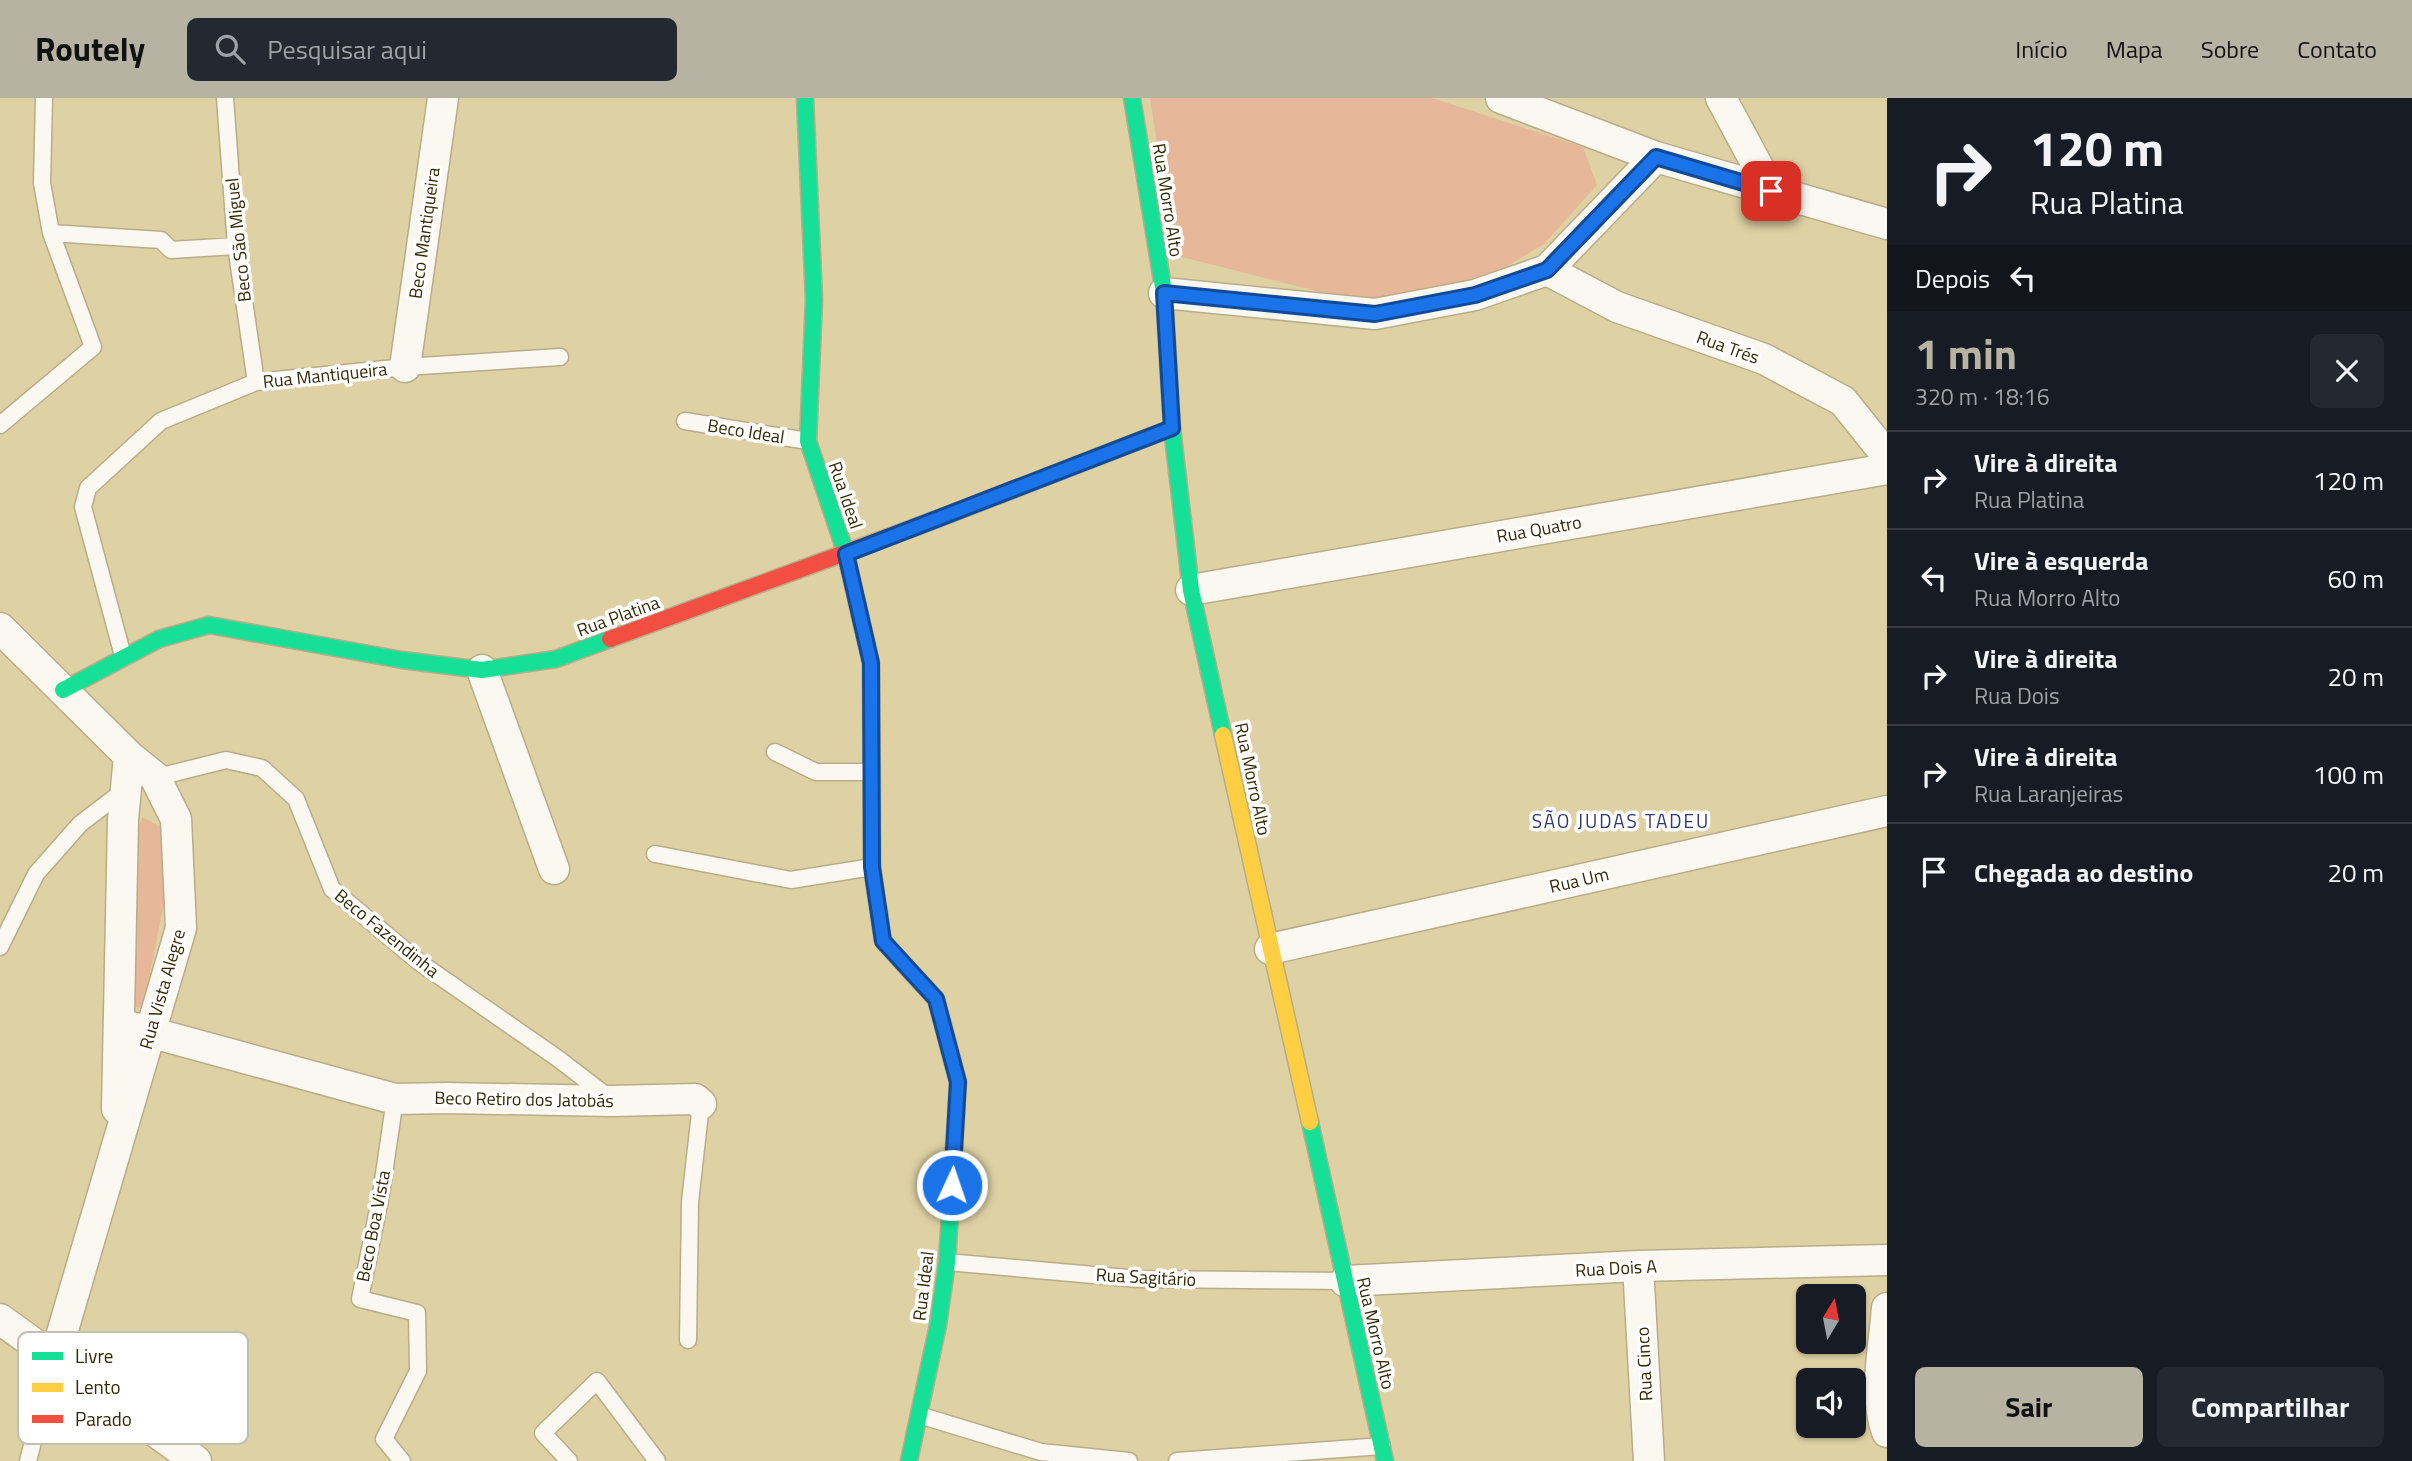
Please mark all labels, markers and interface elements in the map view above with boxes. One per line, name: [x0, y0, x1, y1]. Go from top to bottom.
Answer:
search box: [187, 18, 677, 81]
text: Routely: [35, 24, 145, 74]
icon: search: [211, 30, 249, 68]
text: Pesquisar aqui: [267, 30, 427, 69]
text: Início: [2015, 31, 2068, 67]
text: Mapa: [2106, 31, 2163, 67]
text: Sobre: [2201, 31, 2259, 67]
text: Contato: [2297, 31, 2377, 67]
text: 120 m: [2030, 110, 2164, 185]
icon: right: [1915, 126, 2006, 217]
street label: Rua Morro Alto: [1146, 141, 1190, 259]
pin: [1741, 161, 1801, 221]
street label: Beco Mantiqueira: [401, 165, 447, 301]
icon: arrive: [1752, 172, 1790, 210]
street label: Beco São Miguel: [218, 177, 258, 303]
text: Rua Platina: [2030, 178, 2184, 226]
text: Depois: [1915, 259, 1990, 298]
icon: left: [2004, 259, 2042, 297]
text: 1 min: [1915, 321, 2017, 385]
street label: Rua Trés: [1693, 323, 1763, 371]
button: close: [2310, 334, 2384, 408]
street label: Rua Mantiqueira: [261, 355, 389, 395]
text: 320 m · 18:16: [1915, 379, 2050, 414]
street label: Beco Ideal: [706, 412, 786, 450]
text: Vire à direita: [1974, 443, 2117, 482]
street label: Rua Ideal: [822, 458, 870, 532]
icon: right: [1915, 461, 1953, 499]
text: 120 m: [2313, 461, 2384, 500]
text: Rua Platina: [1974, 482, 2084, 517]
street label: Rua Quatro: [1494, 508, 1584, 550]
text: Vire à esquerda: [1974, 541, 2149, 580]
icon: left: [1915, 559, 1953, 597]
text: 60 m: [2327, 559, 2384, 598]
text: Rua Morro Alto: [1974, 580, 2120, 615]
street label: Rua Platina: [573, 589, 663, 643]
text: Vire à direita: [1974, 639, 2117, 678]
icon: right: [1915, 657, 1953, 695]
text: 20 m: [2327, 657, 2384, 696]
text: Rua Dois: [1974, 678, 2060, 713]
street label: Rua Morro Alto: [1228, 720, 1278, 838]
text: Vire à direita: [1974, 737, 2117, 776]
icon: right: [1915, 755, 1953, 793]
text: 100 m: [2313, 755, 2384, 794]
text: Rua Laranjeiras: [1974, 776, 2123, 811]
district label: SÃO JUDAS TADEU: [1532, 806, 1710, 835]
icon: arrive: [1915, 853, 1953, 891]
text: Chegada ao destino: [1974, 853, 2193, 892]
text: 20 m: [2327, 853, 2384, 892]
street label: Rua Um: [1547, 860, 1611, 900]
street label: Beco Fazendinha: [329, 882, 445, 984]
street label: Rua Vista Alegre: [132, 926, 192, 1052]
street label: Beco Retiro dos Jatobás: [434, 1084, 614, 1114]
position arrow: [915, 1148, 989, 1222]
street label: Beco Boa Vista: [349, 1168, 397, 1284]
street label: Rua Ideal: [905, 1250, 941, 1322]
street label: Rua Dois A: [1575, 1252, 1658, 1284]
street label: Rua Sagitário: [1095, 1261, 1197, 1293]
street label: Rua Morro Alto: [1350, 1274, 1402, 1392]
north arrow: [1796, 1284, 1866, 1354]
map controls: [1796, 1284, 1866, 1438]
street label: Rua Cinco: [1629, 1326, 1659, 1402]
legend: [18, 1332, 248, 1444]
text: Livre: [75, 1341, 113, 1370]
button: Sair: [1915, 1367, 2143, 1447]
button: Compartilhar: [2157, 1367, 2384, 1447]
button: sound: [1796, 1368, 1866, 1438]
text: Lento: [75, 1372, 120, 1401]
text: Parado: [75, 1404, 132, 1433]

